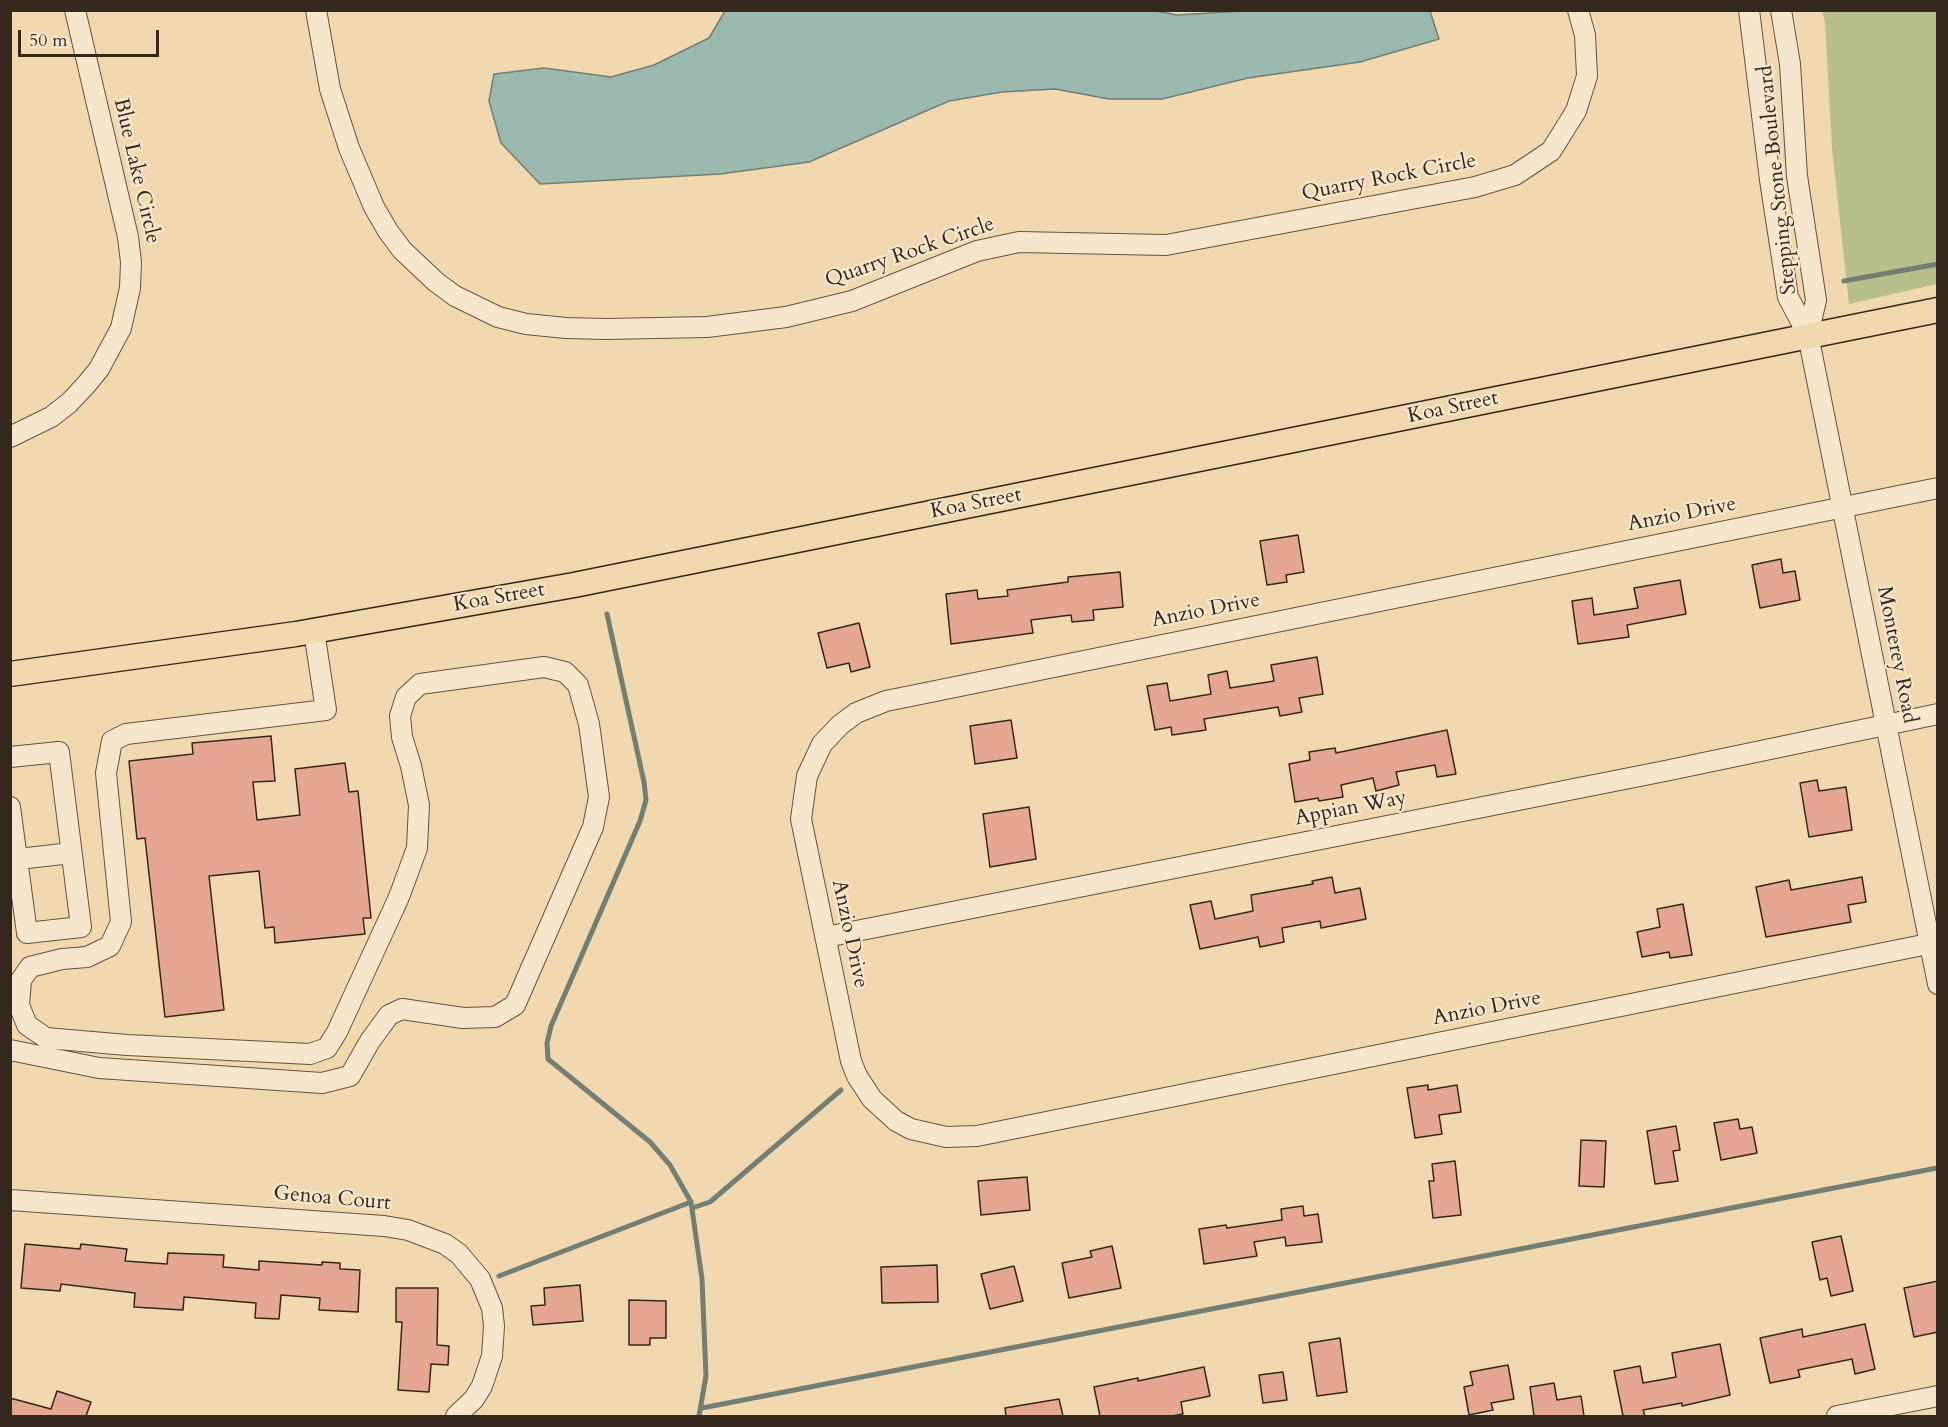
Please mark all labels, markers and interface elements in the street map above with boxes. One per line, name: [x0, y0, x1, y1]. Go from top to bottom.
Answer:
scale bar: [21, 18, 162, 56]
text: 50 m: [29, 28, 68, 53]
street label: Stepping Stone Boulevard: [1753, 64, 1803, 296]
street label: Blue Lake Circle: [107, 96, 165, 246]
street label: Quarry Rock Circle: [1300, 149, 1478, 207]
street label: Quarry Rock Circle: [822, 212, 998, 294]
street label: Koa Street: [1405, 386, 1501, 430]
street label: Koa Street: [928, 483, 1024, 525]
street label: Anzio Drive: [1626, 492, 1738, 538]
street label: Koa Street: [451, 578, 547, 618]
street label: Monterey Road: [1870, 584, 1922, 726]
street label: Anzio Drive: [1150, 588, 1262, 634]
street label: Appian Way: [1293, 786, 1409, 832]
street label: Anzio Drive: [825, 878, 873, 990]
street label: Anzio Drive: [1431, 986, 1543, 1032]
street label: Genoa Court: [272, 1181, 392, 1217]

